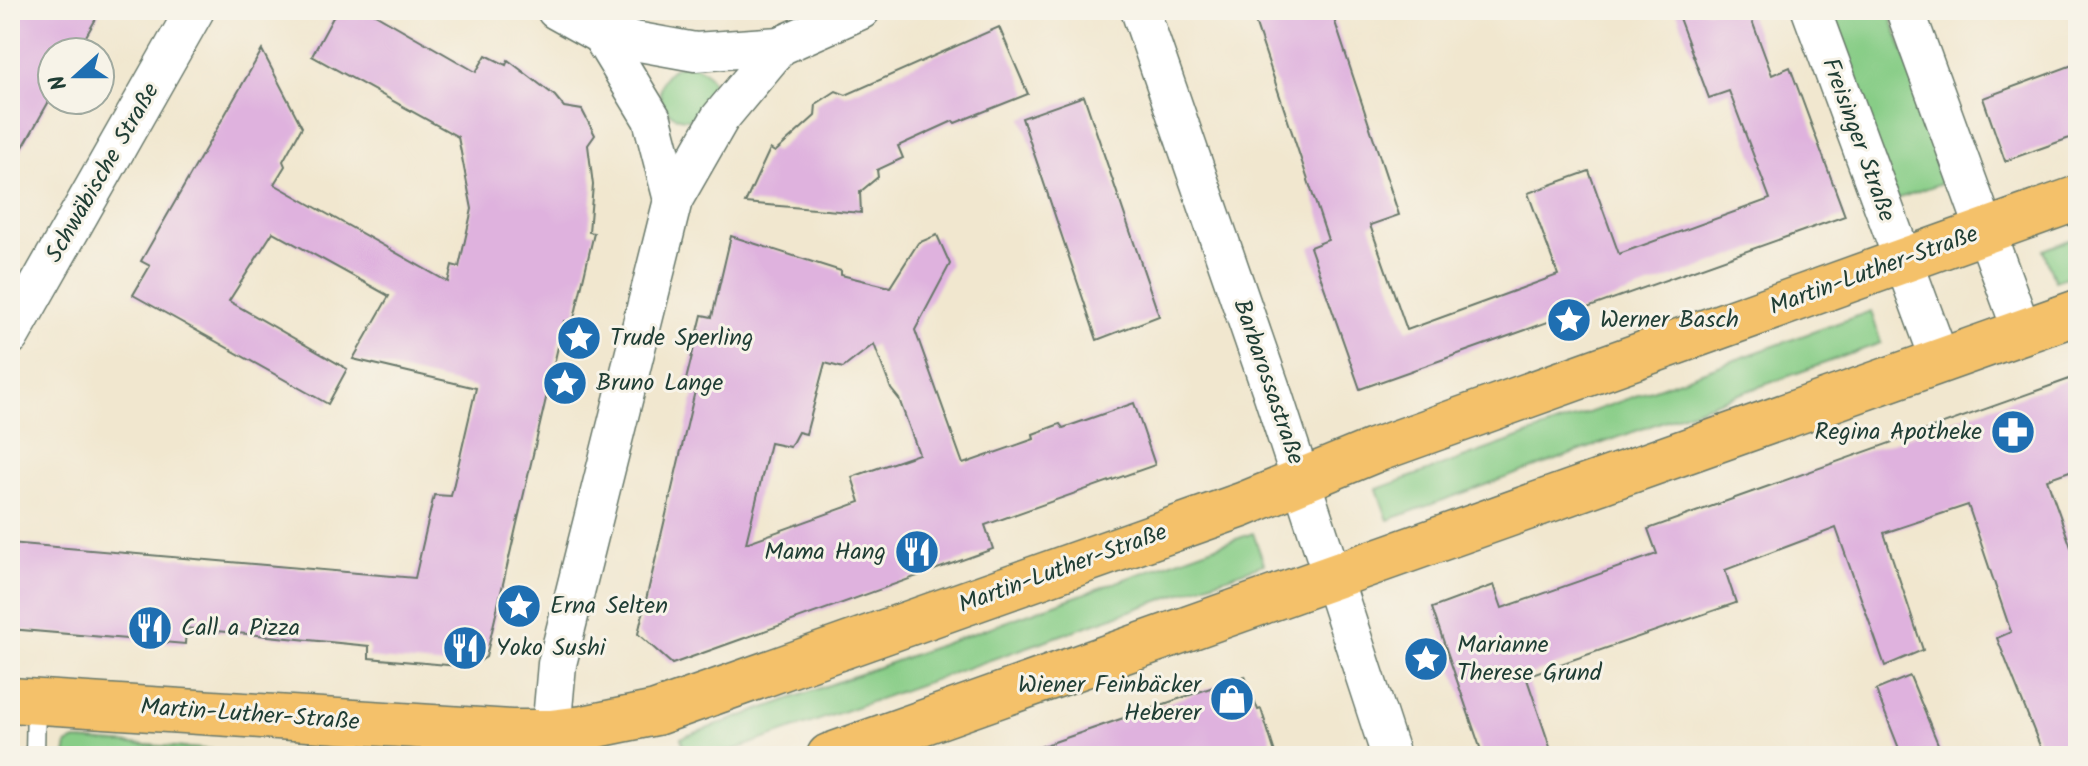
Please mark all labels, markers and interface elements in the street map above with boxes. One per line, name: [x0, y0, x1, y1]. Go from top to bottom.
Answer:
north arrow: [36, 36, 116, 116]
street label: Freisinger Straße: [1810, 53, 1906, 227]
text: N: [41, 69, 78, 95]
street label: Schwäbische Straße: [36, 75, 171, 270]
street label: Martin-Luther-Straße: [1764, 215, 1984, 327]
street label: Barbarossastraße: [1221, 294, 1315, 470]
place icon: Werner Basch: [1545, 296, 1593, 344]
place label: Werner Basch: [1600, 301, 1739, 340]
place icon: Trude Sperling: [555, 314, 603, 362]
place label: Trude Sperling: [610, 319, 753, 358]
place icon: Bruno Lange: [541, 359, 589, 407]
place label: Bruno Lange: [596, 364, 724, 403]
pharmacy icon: Regina Apotheke: [1989, 408, 2037, 456]
place label: Regina Apotheke: [1814, 413, 1982, 452]
street label: Martin-Luther-Straße: [953, 513, 1173, 625]
restaurant icon: Mama Hang: [893, 528, 941, 576]
place label: Mama Hang: [764, 533, 886, 572]
place icon: Erna Selten: [495, 582, 543, 630]
place label: Erna Selten: [550, 587, 668, 626]
restaurant icon: Call a Pizza: [126, 604, 174, 652]
place label: Call a Pizza: [181, 609, 300, 648]
restaurant icon: Yoko Sushi: [441, 624, 489, 672]
place label: Marianne Therese Grund: [1457, 626, 1603, 693]
place label: Yoko Sushi: [496, 629, 607, 668]
place icon: Marianne Therese Grund: [1402, 635, 1450, 683]
place label: Wiener Feinbäcker Heberer: [1018, 666, 1203, 733]
shop icon: Wiener Feinbäcker Heberer: [1208, 675, 1256, 723]
street label: Martin-Luther-Straße: [139, 688, 361, 742]

